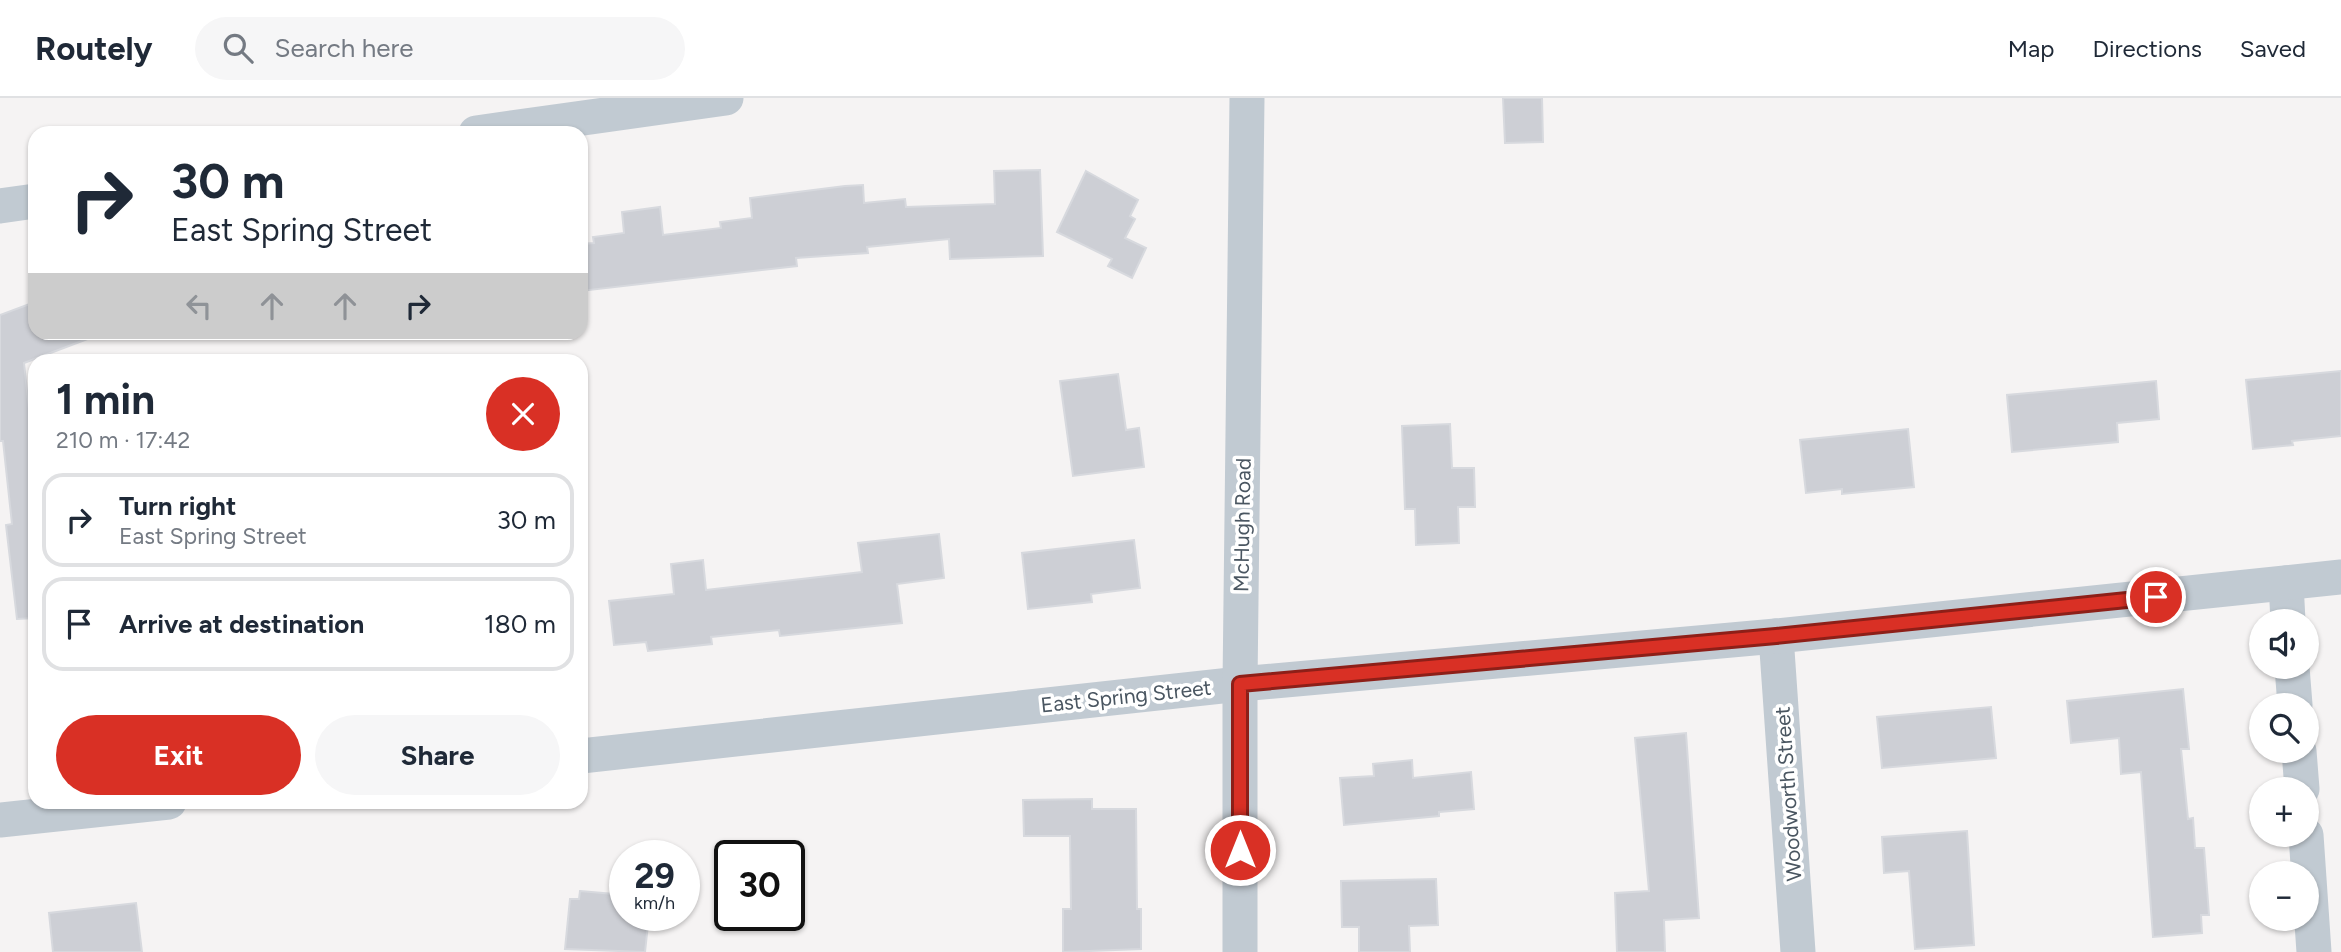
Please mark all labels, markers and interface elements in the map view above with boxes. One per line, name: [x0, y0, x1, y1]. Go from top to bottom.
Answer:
search box: [195, 17, 685, 80]
text: Routely: [35, 29, 153, 68]
icon: search: [219, 29, 257, 67]
text: Search here: [275, 32, 414, 64]
text: Map: [2008, 34, 2054, 63]
text: Directions: [2092, 34, 2202, 63]
text: Saved: [2240, 34, 2306, 63]
text: 30 m: [171, 151, 284, 210]
icon: right: [56, 154, 147, 245]
text: East Spring Street: [171, 211, 432, 249]
icon: left: [180, 287, 218, 325]
icon: ahead: [253, 287, 291, 325]
icon: ahead: [326, 287, 364, 325]
icon: right: [399, 287, 437, 325]
text: 1 min: [56, 374, 155, 425]
button: close: [486, 377, 560, 451]
text: 210 m · 17:42: [56, 426, 190, 454]
street label: McHugh Road: [1228, 458, 1256, 592]
text: Turn right: [119, 490, 236, 522]
icon: right: [60, 501, 98, 539]
text: 30 m: [497, 504, 556, 536]
text: East Spring Street: [119, 522, 307, 550]
pin: [2126, 567, 2186, 627]
icon: arrive: [2137, 578, 2175, 616]
icon: arrive: [60, 605, 98, 643]
text: Arrive at destination: [119, 608, 364, 640]
text: 180 m: [484, 608, 556, 640]
map controls: [2249, 609, 2319, 931]
button: sound: [2249, 609, 2319, 679]
street label: East Spring Street: [1039, 675, 1213, 717]
button: search: [2249, 693, 2319, 763]
street label: Woodworth Street: [1769, 706, 1807, 882]
button: Exit: [56, 715, 301, 795]
button: Share: [315, 715, 560, 795]
button: +: [2249, 777, 2319, 847]
position arrow: [1203, 813, 1277, 887]
speed limit sign: 30: [714, 840, 805, 931]
text: 29: [634, 855, 675, 897]
button: −: [2249, 861, 2319, 931]
text: km/h: [634, 892, 675, 914]

